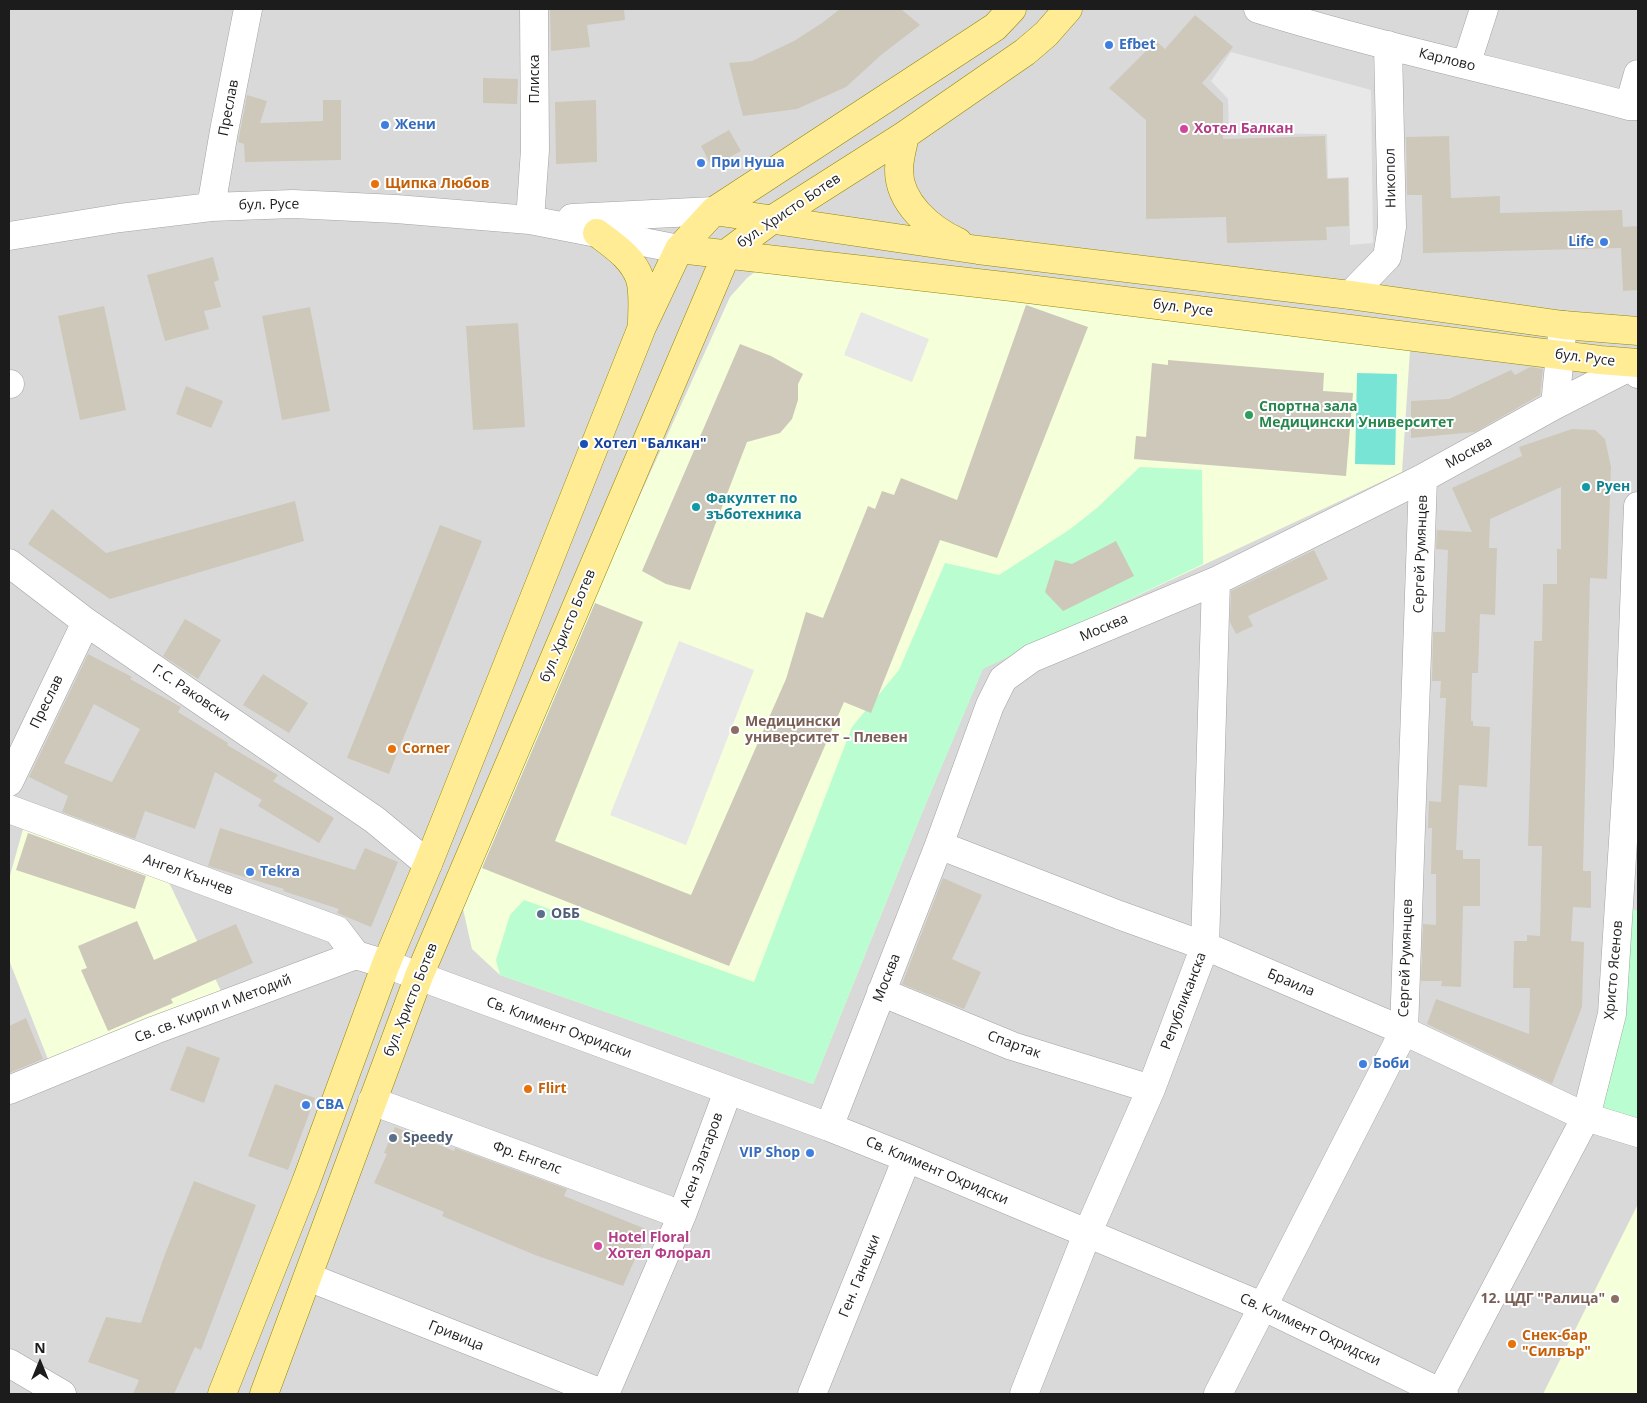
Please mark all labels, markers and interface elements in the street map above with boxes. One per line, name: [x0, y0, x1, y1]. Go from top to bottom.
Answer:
place label: Efbet: [1119, 37, 1155, 53]
marker: Efbet: [1103, 39, 1115, 51]
street label: Карлово: [1417, 45, 1477, 75]
street label: Плиска: [527, 55, 543, 103]
street label: Преслав: [215, 78, 243, 138]
place label: Жени: [395, 117, 436, 133]
marker: Жени: [379, 119, 391, 131]
place label: Хотел Балкан: [1194, 121, 1294, 137]
marker: Хотел Балкан: [1178, 123, 1190, 135]
street label: Никопол: [1382, 148, 1400, 208]
place label: При Нуша: [711, 155, 785, 171]
marker: При Нуша: [695, 157, 707, 169]
street label: бул. Христо Ботев: [734, 170, 844, 252]
place label: Щипка Любов: [385, 176, 489, 192]
marker: Щипка Любов: [369, 178, 381, 190]
street label: бул. Русе: [239, 196, 299, 214]
place label: Life: [1568, 234, 1594, 250]
marker: Life: [1598, 236, 1610, 248]
street label: бул. Русе: [1152, 296, 1214, 320]
street label: бул. Русе: [1554, 346, 1616, 370]
place label: Спортна зала Медицински Университет: [1259, 399, 1454, 432]
marker: Спортна зала Медицински Университет: [1243, 409, 1255, 421]
street label: Москва: [1443, 433, 1495, 473]
place label: Хотел "Балкан": [594, 436, 707, 452]
marker: Хотел "Балкан": [578, 438, 590, 450]
place label: Руен: [1596, 479, 1630, 495]
marker: Руен: [1580, 481, 1592, 493]
place label: Факултет по зъботехника: [706, 491, 802, 524]
street label: Сергей Румянцев: [1411, 494, 1431, 614]
marker: Факултет по зъботехника: [690, 501, 702, 513]
street label: бул. Христо Ботев: [537, 567, 599, 685]
street label: Москва: [1077, 610, 1131, 646]
street label: Г.С. Раковски: [149, 661, 233, 725]
street label: Преслав: [27, 673, 67, 731]
place label: Медицински университет – Плевен: [745, 714, 908, 746]
marker: Медицински университет – Плевен: [729, 724, 741, 736]
place label: Corner: [402, 741, 450, 757]
marker: Corner: [386, 743, 398, 755]
street label: Ангел Кънчев: [141, 851, 235, 899]
place label: Tekra: [260, 864, 300, 880]
marker: Tekra: [244, 866, 256, 878]
street label: Сергей Румянцев: [1396, 898, 1416, 1018]
place label: ОББ: [551, 906, 580, 922]
marker: ОББ: [535, 908, 547, 920]
street label: Христо Ясенов: [1601, 920, 1627, 1020]
street label: бул. Христо Ботев: [381, 941, 441, 1059]
street label: Републиканска: [1158, 950, 1210, 1052]
street label: Москва: [870, 951, 904, 1005]
street label: Браила: [1265, 966, 1317, 1000]
street label: Св. св. Кирил и Методий: [132, 971, 294, 1047]
street label: Св. Климент Охридски: [484, 994, 634, 1062]
street label: Спартак: [985, 1028, 1043, 1062]
place label: Боби: [1373, 1056, 1409, 1072]
marker: Боби: [1357, 1058, 1369, 1070]
place label: Flirt: [538, 1081, 567, 1097]
marker: Flirt: [522, 1083, 534, 1095]
place label: CBA: [316, 1097, 344, 1113]
marker: CBA: [300, 1099, 312, 1111]
street label: Асен Златаров: [677, 1110, 727, 1210]
place label: Speedy: [403, 1130, 453, 1146]
marker: Speedy: [387, 1132, 399, 1144]
street label: Св. Климент Охридски: [863, 1133, 1011, 1209]
street label: Фр. Енгелс: [490, 1138, 564, 1178]
place label: VIP Shop: [739, 1145, 800, 1161]
marker: VIP Shop: [804, 1147, 816, 1159]
place label: Hotel Floral Хотел Флорал: [608, 1230, 711, 1262]
street label: Ген. Ганецки: [836, 1232, 884, 1320]
marker: Hotel Floral Хотел Флорал: [592, 1240, 604, 1252]
street label: Св. Климент Охридски: [1237, 1290, 1383, 1370]
place label: 12. ЦДГ "Ралица": [1481, 1291, 1605, 1307]
marker: 12. ЦДГ "Ралица": [1609, 1293, 1621, 1305]
street label: Гривица: [426, 1317, 486, 1355]
place label: Снек-бар "Силвър": [1522, 1328, 1591, 1360]
north arrow: [15, 1338, 65, 1388]
text: N: [34, 1338, 46, 1357]
marker: Снек-бар "Силвър": [1506, 1338, 1518, 1350]

